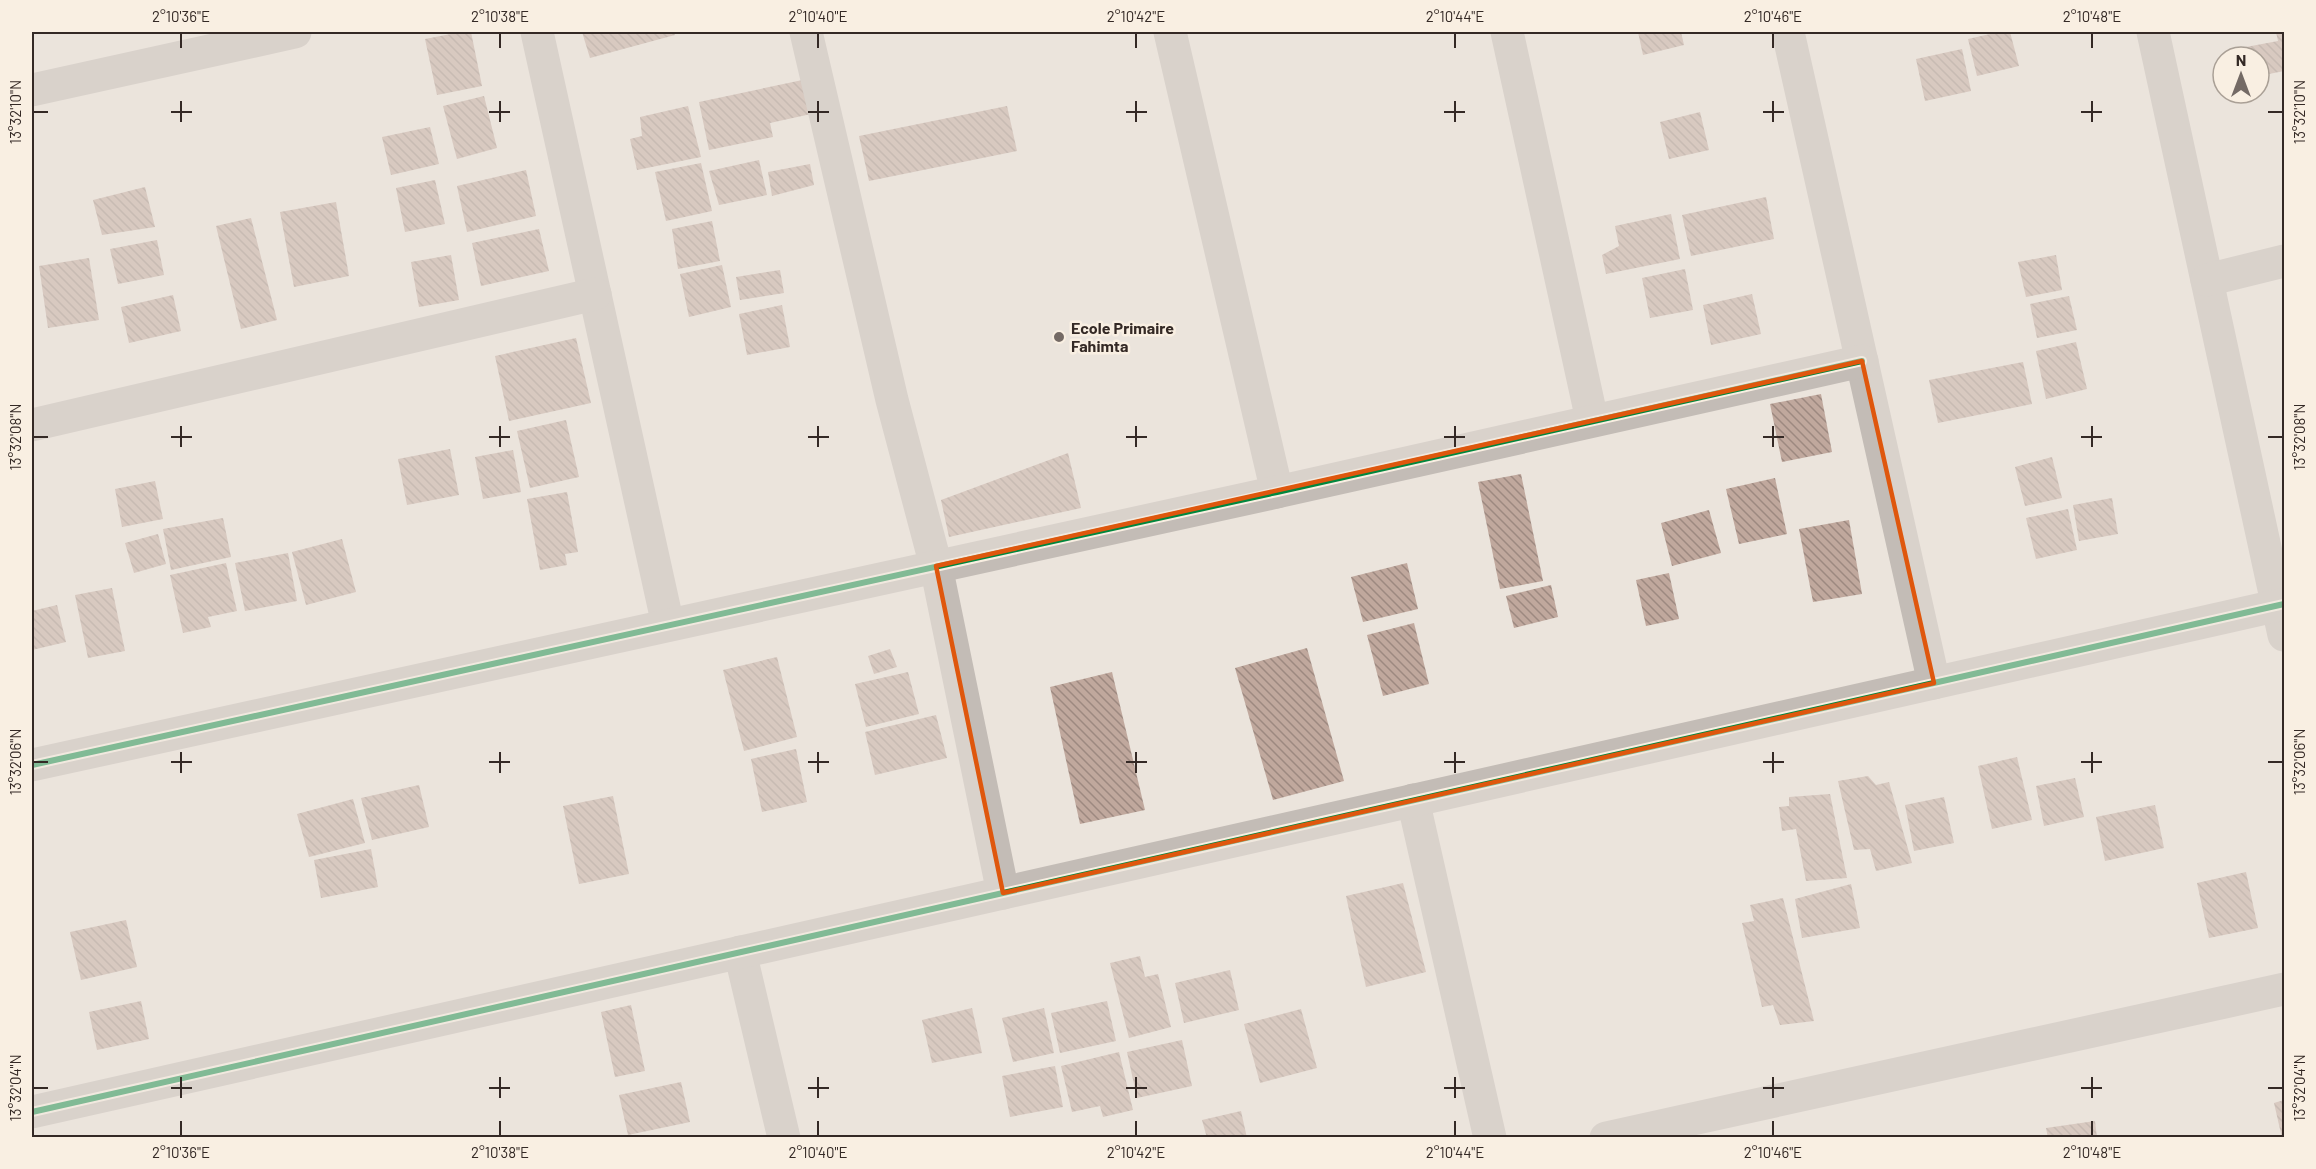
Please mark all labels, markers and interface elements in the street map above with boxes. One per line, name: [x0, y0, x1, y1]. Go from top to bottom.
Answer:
text: 2°10'36"E: [152, 7, 210, 25]
text: 2°10'38"E: [471, 7, 529, 25]
text: 2°10'40"E: [788, 7, 848, 25]
text: 2°10'42"E: [1107, 7, 1165, 25]
text: 2°10'44"E: [1426, 7, 1484, 25]
text: 2°10'46"E: [1744, 7, 1802, 25]
text: 2°10'48"E: [2063, 7, 2121, 25]
north arrow: [2211, 45, 2271, 105]
text: N: [2236, 50, 2246, 69]
text: 13°32'10"N: [6, 80, 24, 144]
text: 13°32'10"N: [2290, 80, 2308, 144]
place label: Ecole Primaire Fahimta: [1071, 318, 1174, 355]
marker: Ecole Primaire Fahimta: [1052, 330, 1066, 344]
text: 13°32'08"N: [6, 404, 24, 470]
text: 13°32'08"N: [2290, 404, 2308, 470]
text: 13°32'06"N: [6, 729, 24, 795]
text: 13°32'06"N: [2290, 729, 2308, 795]
text: 13°32'04"N: [6, 1054, 24, 1122]
text: 13°32'04"N: [2290, 1054, 2308, 1122]
text: 2°10'36"E: [152, 1143, 210, 1161]
text: 2°10'38"E: [471, 1143, 529, 1161]
text: 2°10'40"E: [788, 1143, 848, 1161]
text: 2°10'42"E: [1107, 1143, 1165, 1161]
text: 2°10'44"E: [1426, 1143, 1484, 1161]
text: 2°10'46"E: [1744, 1143, 1802, 1161]
text: 2°10'48"E: [2063, 1143, 2121, 1161]

